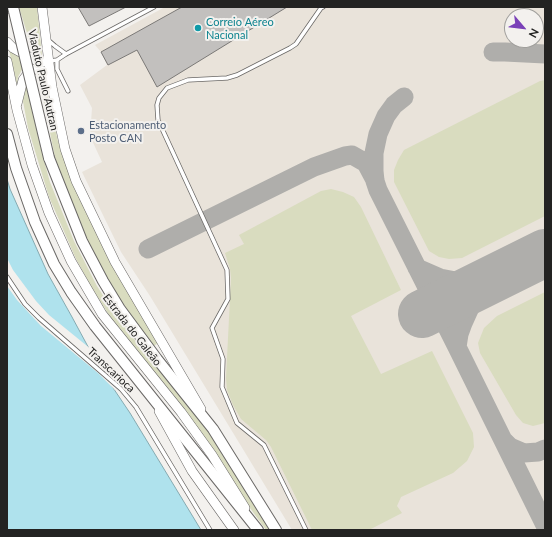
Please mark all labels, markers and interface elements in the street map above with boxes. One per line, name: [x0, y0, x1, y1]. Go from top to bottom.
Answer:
north arrow: [504, 8, 544, 48]
place label: Correio Aéreo Nacional: [206, 15, 274, 41]
marker: Correio Aéreo Nacional: [193, 23, 203, 33]
text: N: [526, 27, 542, 40]
street label: Viaduto Paulo Autran: [25, 28, 61, 132]
place label: Estacionamento Posto CAN: [89, 118, 166, 144]
marker: Estacionamento Posto CAN: [76, 126, 86, 136]
street label: Estrada do Galeão: [100, 291, 164, 369]
street label: Transcarioca: [85, 345, 137, 395]

